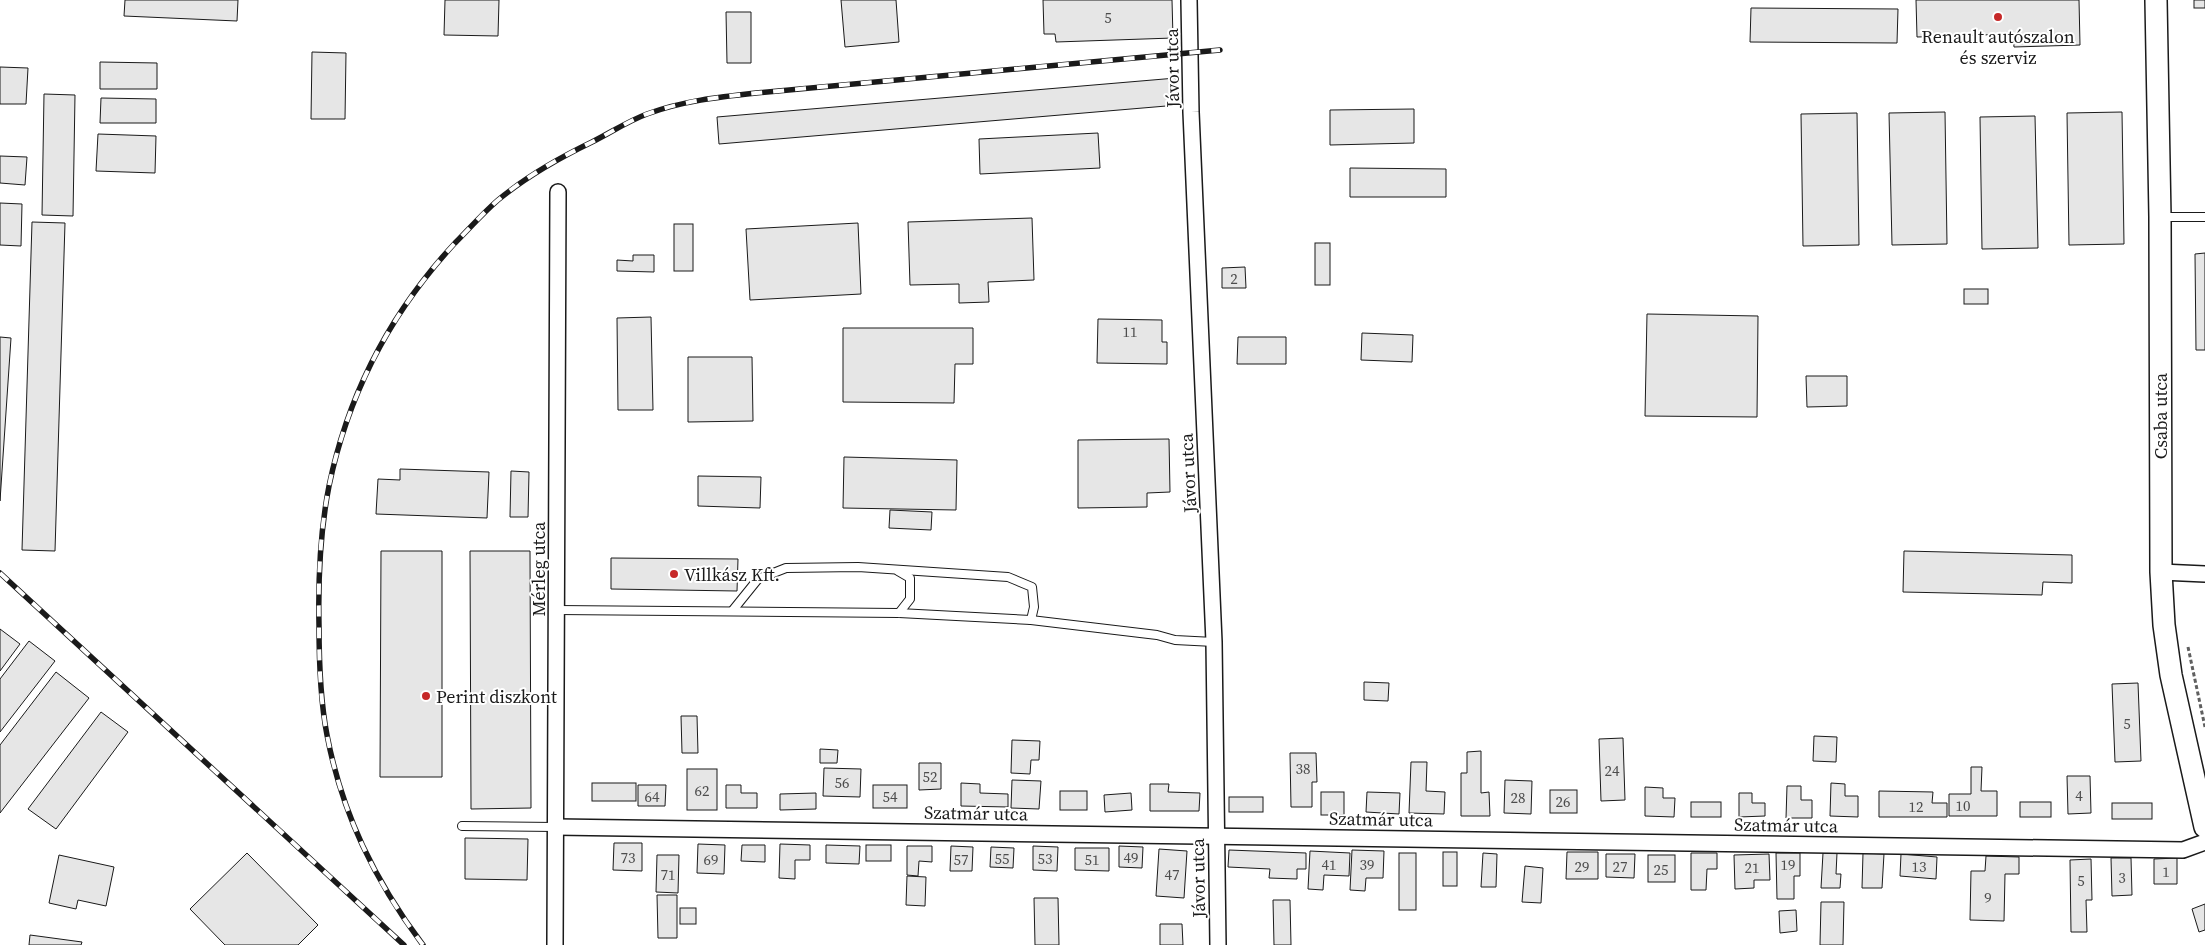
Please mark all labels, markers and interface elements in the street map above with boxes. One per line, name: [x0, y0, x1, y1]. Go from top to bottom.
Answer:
house number: 5: [1104, 7, 1112, 28]
marker: Renault autószalon és szerviz: [1992, 11, 2004, 23]
place label: Renault autószalon és szerviz: [1921, 24, 2075, 70]
street label: Jávor utca: [1159, 27, 1185, 109]
house number: 2: [1230, 268, 1238, 289]
house number: 11: [1122, 321, 1138, 342]
street label: Csaba utca: [2148, 372, 2173, 459]
street label: Jávor utca: [1173, 432, 1203, 514]
street label: Mérleg utca: [526, 521, 551, 616]
place label: Villkász Kft.: [684, 562, 780, 587]
marker: Villkász Kft.: [668, 568, 680, 580]
place label: Perint diszkont: [436, 684, 557, 709]
marker: Perint diszkont: [420, 690, 432, 702]
house number: 5: [2123, 713, 2131, 734]
house number: 38: [1295, 758, 1311, 779]
house number: 24: [1604, 760, 1620, 781]
house number: 52: [922, 766, 938, 787]
house number: 56: [834, 772, 850, 793]
house number: 62: [694, 780, 710, 801]
house number: 4: [2075, 785, 2083, 806]
house number: 64: [644, 786, 660, 807]
house number: 54: [882, 786, 898, 807]
house number: 28: [1510, 787, 1526, 808]
house number: 26: [1555, 791, 1571, 812]
house number: 10: [1955, 795, 1971, 816]
house number: 12: [1908, 796, 1924, 817]
street label: Szatmár utca: [924, 800, 1029, 826]
street label: Szatmár utca: [1329, 806, 1434, 832]
street label: Szatmár utca: [1734, 812, 1839, 838]
street label: Jávor utca: [1185, 837, 1211, 919]
house number: 73: [620, 847, 636, 868]
house number: 49: [1123, 847, 1139, 868]
house number: 55: [994, 848, 1010, 869]
house number: 53: [1037, 848, 1053, 869]
house number: 69: [703, 849, 719, 870]
house number: 57: [953, 849, 969, 870]
house number: 51: [1084, 849, 1100, 870]
house number: 41: [1321, 854, 1337, 875]
house number: 39: [1359, 854, 1375, 875]
house number: 19: [1780, 854, 1796, 875]
house number: 29: [1574, 856, 1590, 877]
house number: 27: [1612, 856, 1628, 877]
house number: 13: [1911, 856, 1927, 877]
house number: 21: [1744, 857, 1760, 878]
house number: 25: [1653, 859, 1669, 880]
house number: 1: [2162, 861, 2170, 882]
house number: 71: [660, 864, 676, 885]
house number: 47: [1164, 864, 1180, 885]
house number: 3: [2118, 867, 2126, 888]
house number: 5: [2077, 870, 2085, 891]
house number: 9: [1984, 887, 1992, 908]

